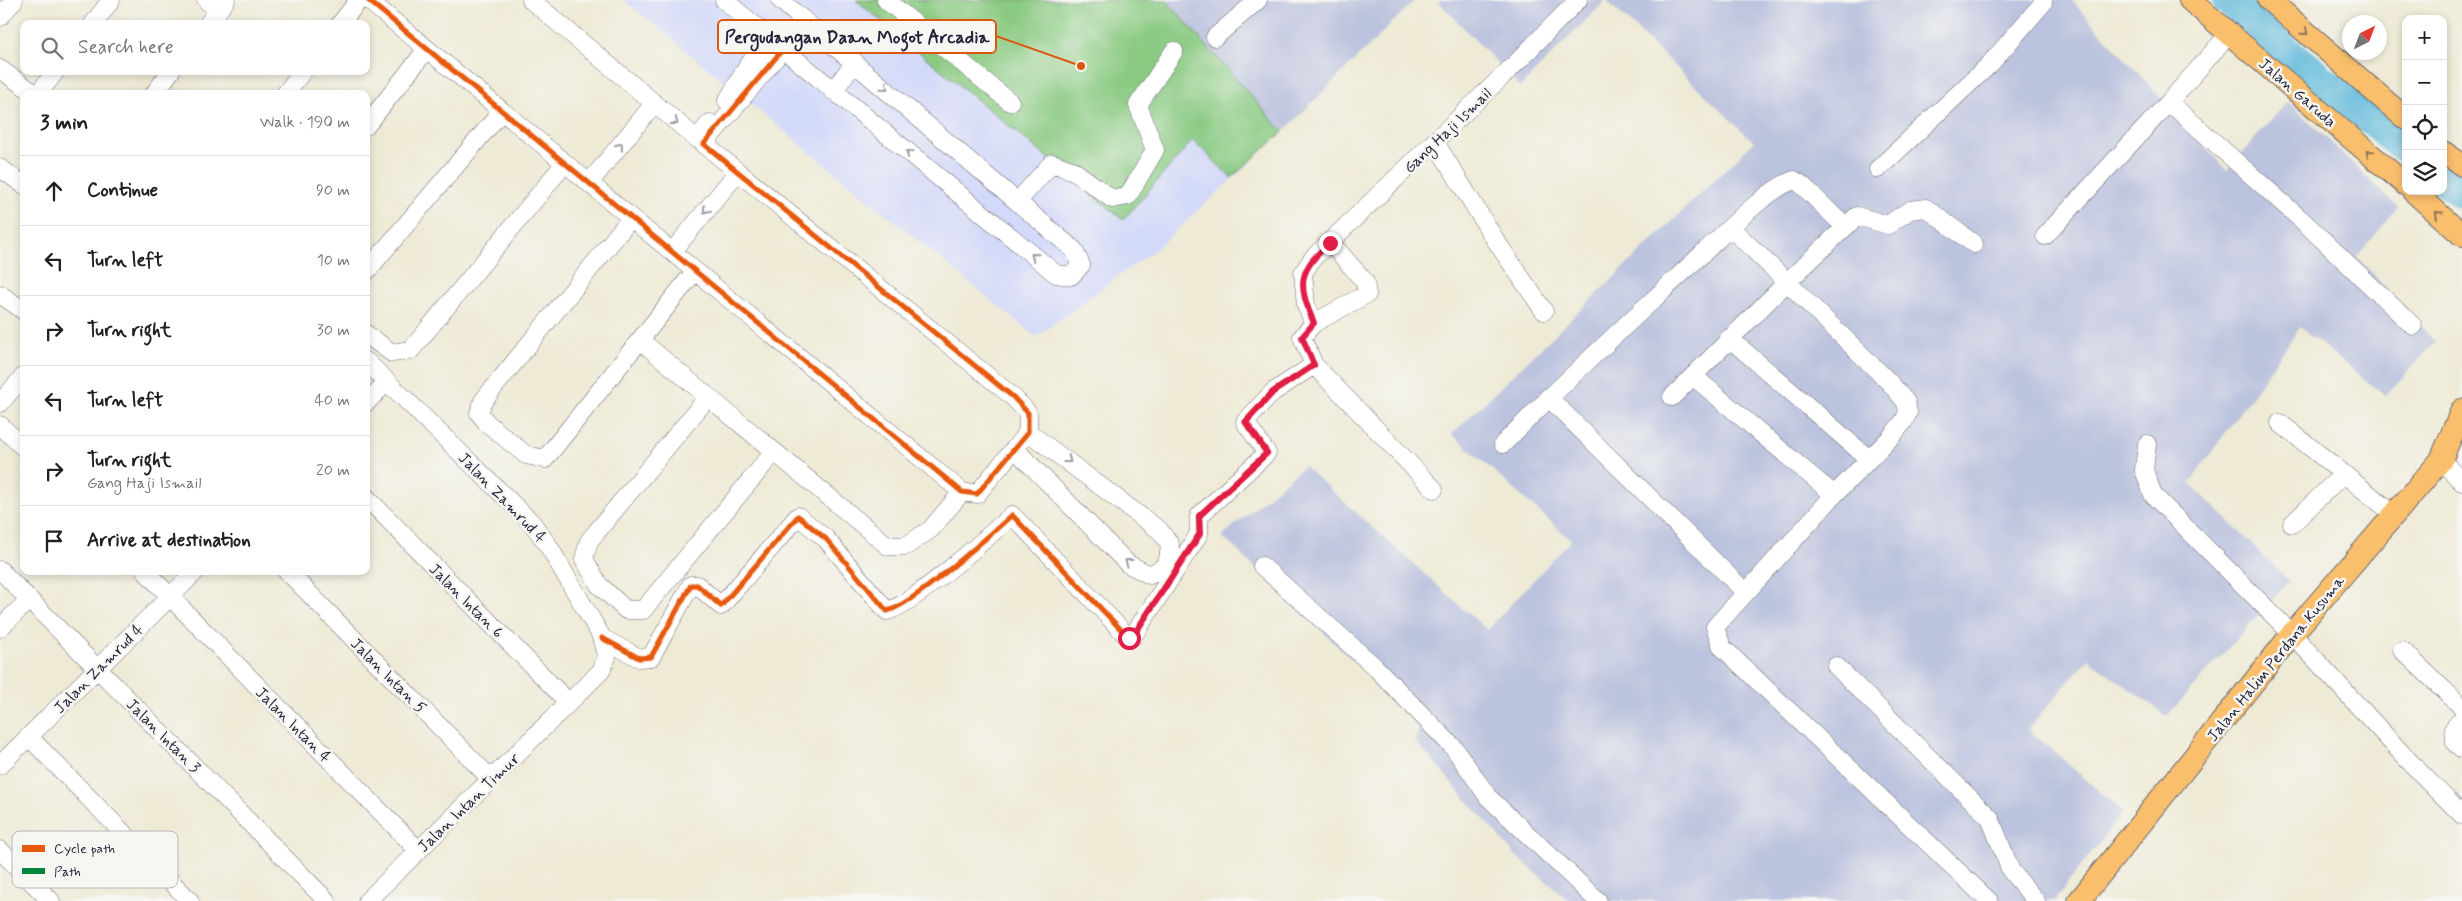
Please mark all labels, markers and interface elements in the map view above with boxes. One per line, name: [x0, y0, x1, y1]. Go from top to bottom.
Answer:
north arrow: [2342, 15, 2387, 60]
map controls: [2402, 15, 2447, 195]
button: +: [2402, 15, 2447, 60]
search box: [20, 20, 370, 75]
callout: Pergudangan Daan Mogot Arcadia: [718, 20, 996, 53]
text: Pergudangan Daan Mogot Arcadia: [725, 26, 990, 52]
one-way arrow: [2300, 26, 2309, 35]
icon: search: [38, 34, 66, 62]
text: Search here: [78, 35, 174, 60]
street label: Jalan Garuda: [2254, 54, 2340, 133]
button: −: [2402, 60, 2447, 105]
one-way arrow: [879, 82, 888, 91]
street label: Gang Haji Ismail: [1400, 84, 1497, 179]
button: locate: [2402, 105, 2447, 150]
text: 3 min: [40, 109, 88, 137]
text: Walk · 190 m: [260, 112, 350, 133]
one-way arrow: [669, 117, 678, 125]
one-way arrow: [614, 142, 623, 151]
one-way arrow: [905, 149, 914, 158]
one-way arrow: [2365, 150, 2374, 159]
button: layers: [2402, 150, 2447, 195]
icon: ahead: [40, 177, 68, 205]
text: Continue: [87, 178, 158, 203]
text: 90 m: [316, 180, 350, 201]
one-way arrow: [703, 204, 711, 213]
one-way arrow: [2435, 211, 2444, 220]
route end: [1319, 232, 1342, 255]
icon: left: [40, 247, 68, 275]
text: Turn left: [87, 248, 163, 273]
text: 10 m: [317, 250, 350, 271]
one-way arrow: [1031, 253, 1040, 262]
icon: right: [40, 317, 68, 345]
text: Turn right: [87, 318, 171, 343]
text: 30 m: [317, 320, 350, 341]
icon: left: [40, 387, 68, 415]
text: Turn left: [87, 388, 163, 413]
text: 40 m: [314, 390, 350, 411]
text: Turn right: [87, 448, 171, 473]
street label: Jalan Zamrud 4: [453, 448, 551, 548]
one-way arrow: [1062, 454, 1072, 463]
icon: right: [40, 457, 68, 485]
text: 20 m: [316, 460, 350, 481]
text: Gang Haji Ismail: [87, 473, 202, 494]
icon: arrive: [40, 527, 68, 555]
text: Arrive at destination: [87, 528, 251, 553]
street label: Jalan Intan 6: [424, 559, 508, 643]
one-way arrow: [1125, 560, 1134, 568]
street label: Jalan Halim Perdana Kusuma: [2203, 571, 2350, 746]
street label: Jalan Zamrud 4: [50, 620, 148, 718]
route start: [1118, 627, 1141, 650]
street label: Jalan Intan 5: [345, 634, 430, 719]
street label: Jalan Intan 4: [251, 683, 335, 767]
street label: Jalan Intan 3: [121, 694, 205, 778]
street label: Jalan Intan Timur: [413, 748, 525, 857]
legend: [12, 831, 178, 888]
text: Cycle path: [54, 840, 115, 858]
text: Path: [54, 863, 81, 881]

